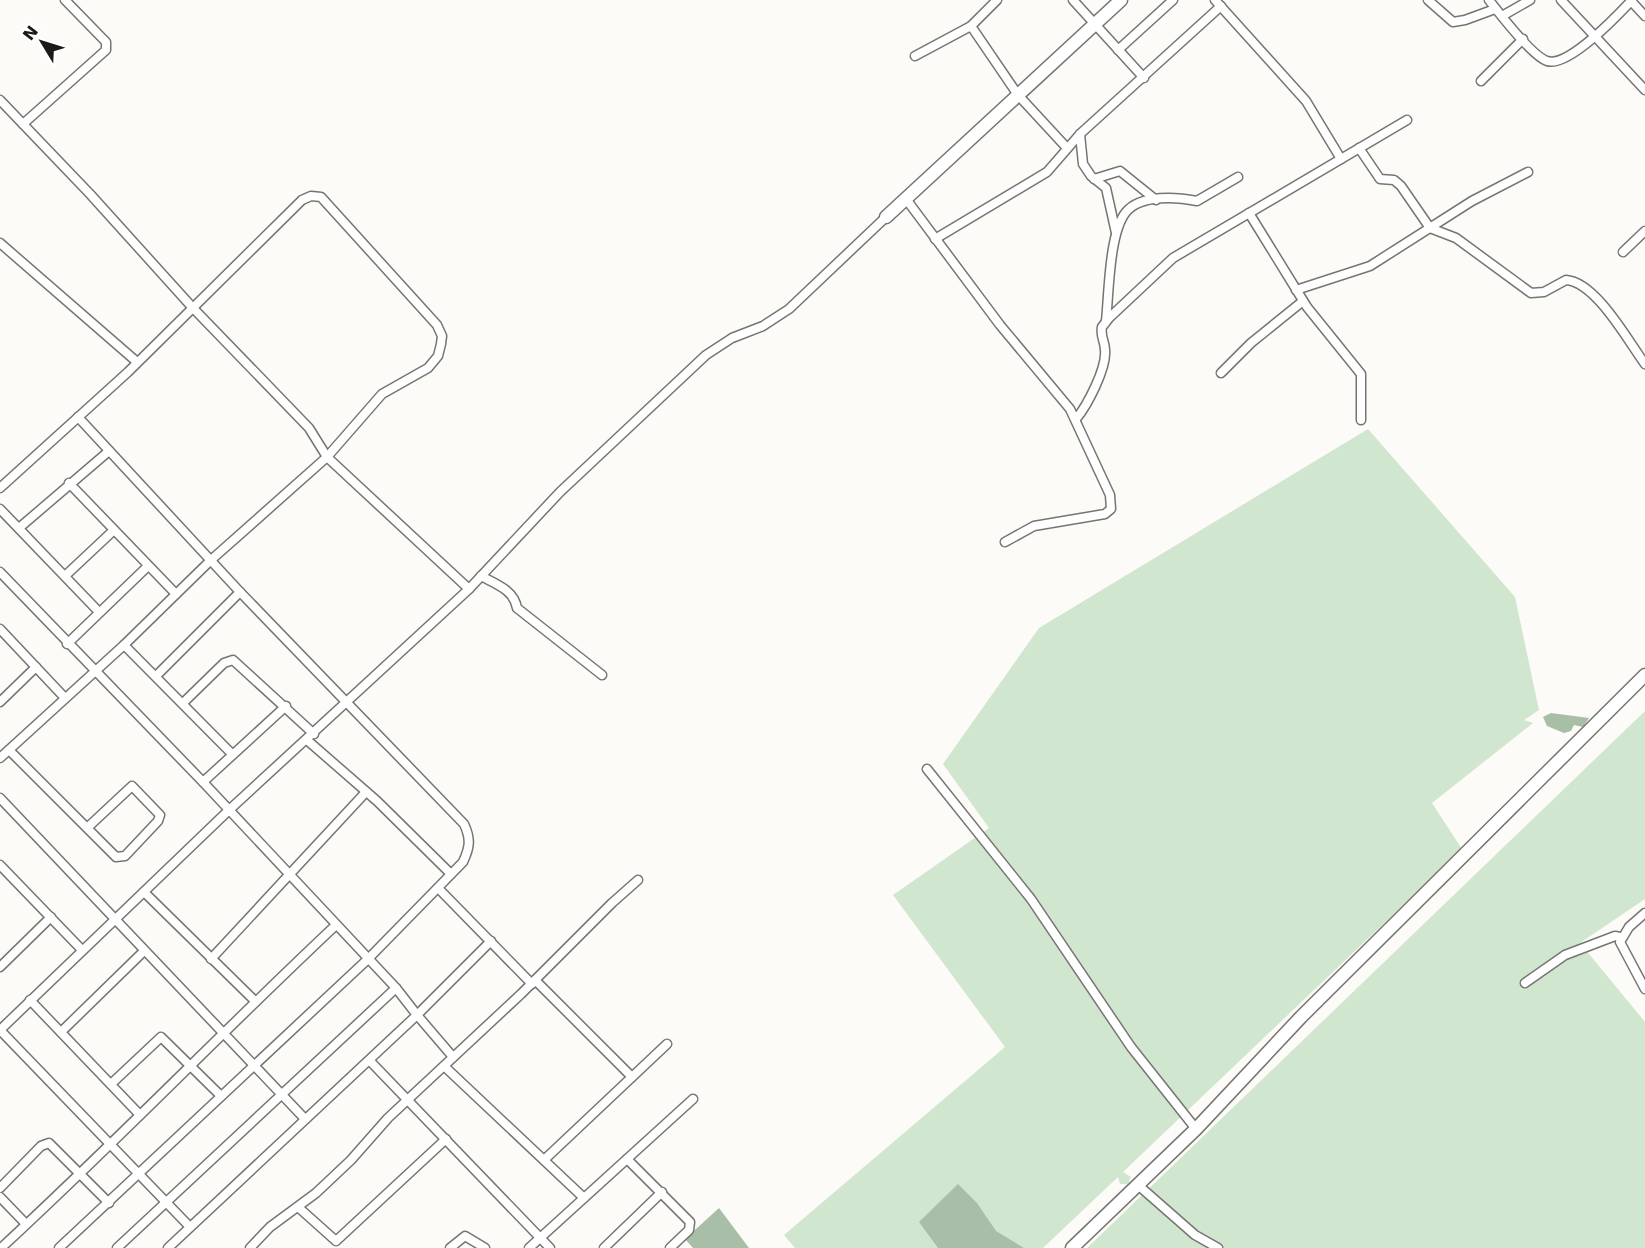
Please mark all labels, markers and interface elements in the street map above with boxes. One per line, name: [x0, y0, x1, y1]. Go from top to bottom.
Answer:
north arrow: [12, 12, 72, 72]
text: N: [19, 22, 42, 44]

